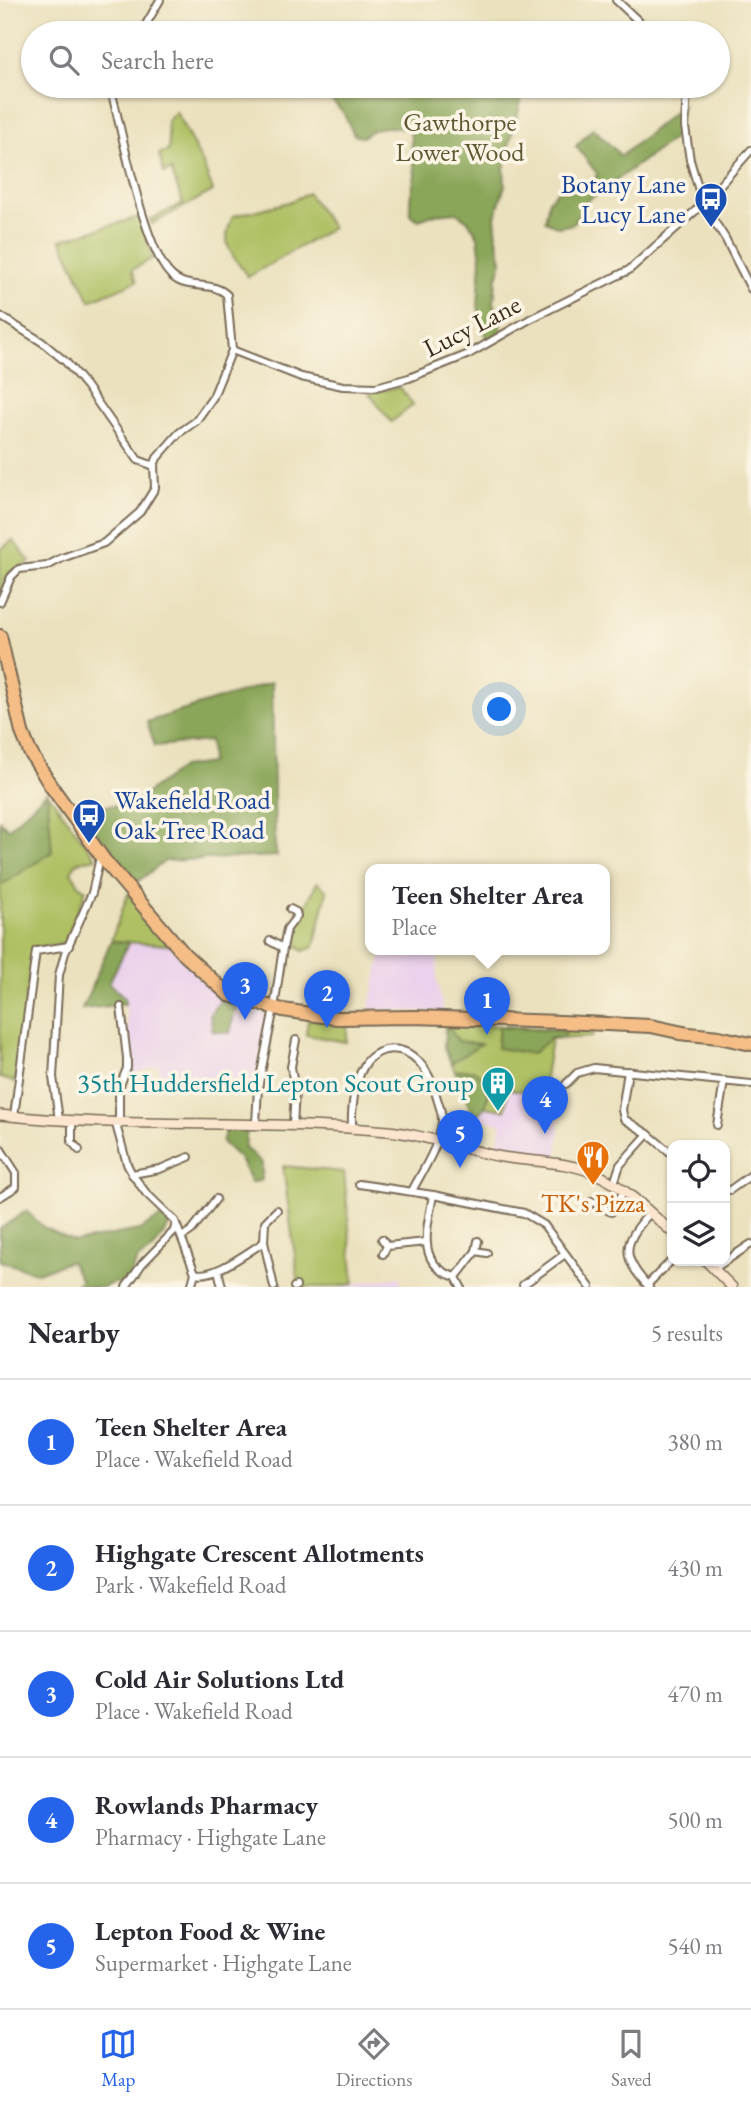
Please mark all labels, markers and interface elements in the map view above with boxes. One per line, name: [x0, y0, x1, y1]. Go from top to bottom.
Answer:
search box: [21, 21, 730, 98]
icon: search: [45, 41, 83, 79]
text: Search here: [101, 43, 214, 77]
park label: Gawthorpe Lower Wood: [396, 105, 525, 169]
place label: Botany Lane Lucy Lane: [561, 167, 686, 231]
bus stop icon: Botany Lane Lucy Lane: [692, 180, 730, 229]
street label: Lucy Lane: [418, 287, 526, 365]
your location: [482, 692, 516, 726]
place label: Wakefield Road Oak Tree Road: [114, 783, 271, 847]
bus stop icon: Wakefield Road Oak Tree Road: [70, 796, 108, 845]
popup: [365, 864, 610, 955]
text: Teen Shelter Area: [391, 878, 584, 912]
text: Place: [391, 912, 437, 942]
pin: 3: [222, 962, 268, 1020]
pin: 2: [304, 970, 350, 1028]
pin: 1: [464, 977, 510, 1035]
building icon: 35th Huddersfield Lepton Scout Group: [479, 1064, 517, 1113]
place label: 35th Huddersfield Lepton Scout Group: [77, 1066, 474, 1100]
pin: 4: [522, 1076, 568, 1134]
pin: 5: [437, 1110, 483, 1168]
restaurant icon: TK's Pizza: [574, 1138, 612, 1187]
map controls: [667, 1140, 730, 1266]
button: locate: [667, 1140, 730, 1203]
place label: TK's Pizza: [541, 1186, 646, 1220]
button: layers: [667, 1203, 730, 1266]
text: Nearby: [28, 1313, 120, 1352]
text: 5 results: [651, 1318, 723, 1348]
text: Teen Shelter Area: [95, 1410, 287, 1444]
text: 1: [45, 1427, 57, 1457]
text: 380 m: [667, 1427, 723, 1457]
text: Place · Wakefield Road: [95, 1444, 293, 1474]
text: Highgate Crescent Allotments: [95, 1536, 424, 1570]
text: 2: [45, 1553, 57, 1583]
text: 430 m: [667, 1553, 723, 1583]
text: Park · Wakefield Road: [95, 1570, 286, 1600]
text: Cold Air Solutions Ltd: [95, 1662, 344, 1696]
text: 3: [45, 1679, 57, 1709]
text: 470 m: [667, 1679, 723, 1709]
text: Place · Wakefield Road: [95, 1696, 293, 1726]
text: Rowlands Pharmacy: [95, 1788, 318, 1822]
text: 4: [45, 1805, 57, 1835]
text: 500 m: [667, 1805, 723, 1835]
text: Pharmacy · Highgate Lane: [95, 1822, 326, 1852]
text: Lepton Food & Wine: [95, 1914, 325, 1948]
text: 5: [45, 1931, 57, 1961]
text: 540 m: [667, 1931, 723, 1961]
text: Supermarket · Highgate Lane: [95, 1948, 352, 1978]
tab: Map: [99, 2025, 137, 2092]
tab: Directions: [336, 2025, 412, 2092]
tab: Saved: [611, 2025, 652, 2092]

